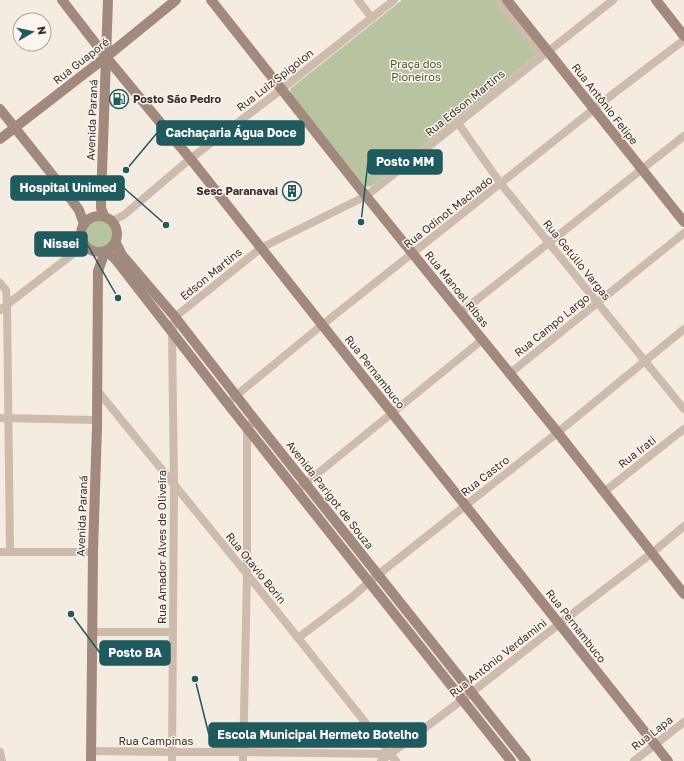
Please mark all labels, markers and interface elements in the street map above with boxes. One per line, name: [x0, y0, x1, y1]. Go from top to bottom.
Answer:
north arrow: [12, 12, 52, 52]
text: N: [35, 25, 49, 36]
street label: Rua Guaporé: [50, 35, 111, 86]
street label: Rua Luiz Spigolon: [234, 46, 316, 114]
park label: Praça dos Pioneiros: [390, 57, 442, 83]
street label: Rua Antônio Felipe: [570, 61, 641, 147]
street label: Rua Edson Martins: [422, 67, 507, 139]
street label: Avenida Paraná: [84, 79, 99, 161]
fuel station icon: Posto São Pedro: [108, 88, 130, 110]
place label: Posto São Pedro: [133, 92, 221, 105]
callout: Cachaçaria Água Doce: [157, 121, 304, 145]
text: Cachaçaria Água Doce: [165, 125, 297, 140]
callout: Posto MM: [368, 150, 442, 174]
text: Posto MM: [376, 154, 434, 169]
street label: Rua Odinot Machado: [401, 173, 495, 250]
callout: Hospital Unimed: [11, 176, 124, 200]
text: Hospital Unimed: [20, 180, 116, 195]
building icon: Sesc Paranavai: [281, 180, 303, 202]
place label: Sesc Paranavai: [196, 184, 278, 197]
street label: Rua Getúlio Vargas: [541, 217, 614, 303]
callout: Nissei: [35, 232, 87, 256]
text: Nissei: [43, 236, 79, 251]
street label: Edson Martins: [177, 245, 244, 302]
street label: Rua Manoel Ribas: [423, 248, 492, 329]
street label: Rua Campo Largo: [512, 290, 592, 359]
street label: Rua Pernambuco: [343, 332, 408, 411]
street label: Rua Irati: [615, 433, 658, 470]
street label: Avenida Parigot de Souza: [284, 438, 377, 551]
street label: Rua Castro: [458, 453, 512, 498]
street label: Rua Amador Alves de Oliveira: [155, 470, 168, 624]
street label: Avenida Paraná: [74, 475, 89, 557]
street label: Rua Otavio Borin: [224, 529, 289, 606]
street label: Rua Pernambuco: [544, 586, 609, 665]
street label: Rua Antônio Verdamini: [447, 616, 549, 700]
callout: Posto BA: [100, 641, 170, 665]
text: Posto BA: [108, 645, 162, 660]
street label: Rua Lapa: [629, 713, 675, 753]
callout: Escola Municipal Hermeto Botelho: [209, 723, 426, 747]
text: Escola Municipal Hermeto Botelho: [217, 727, 419, 742]
street label: Rua Campinas: [119, 734, 194, 747]

